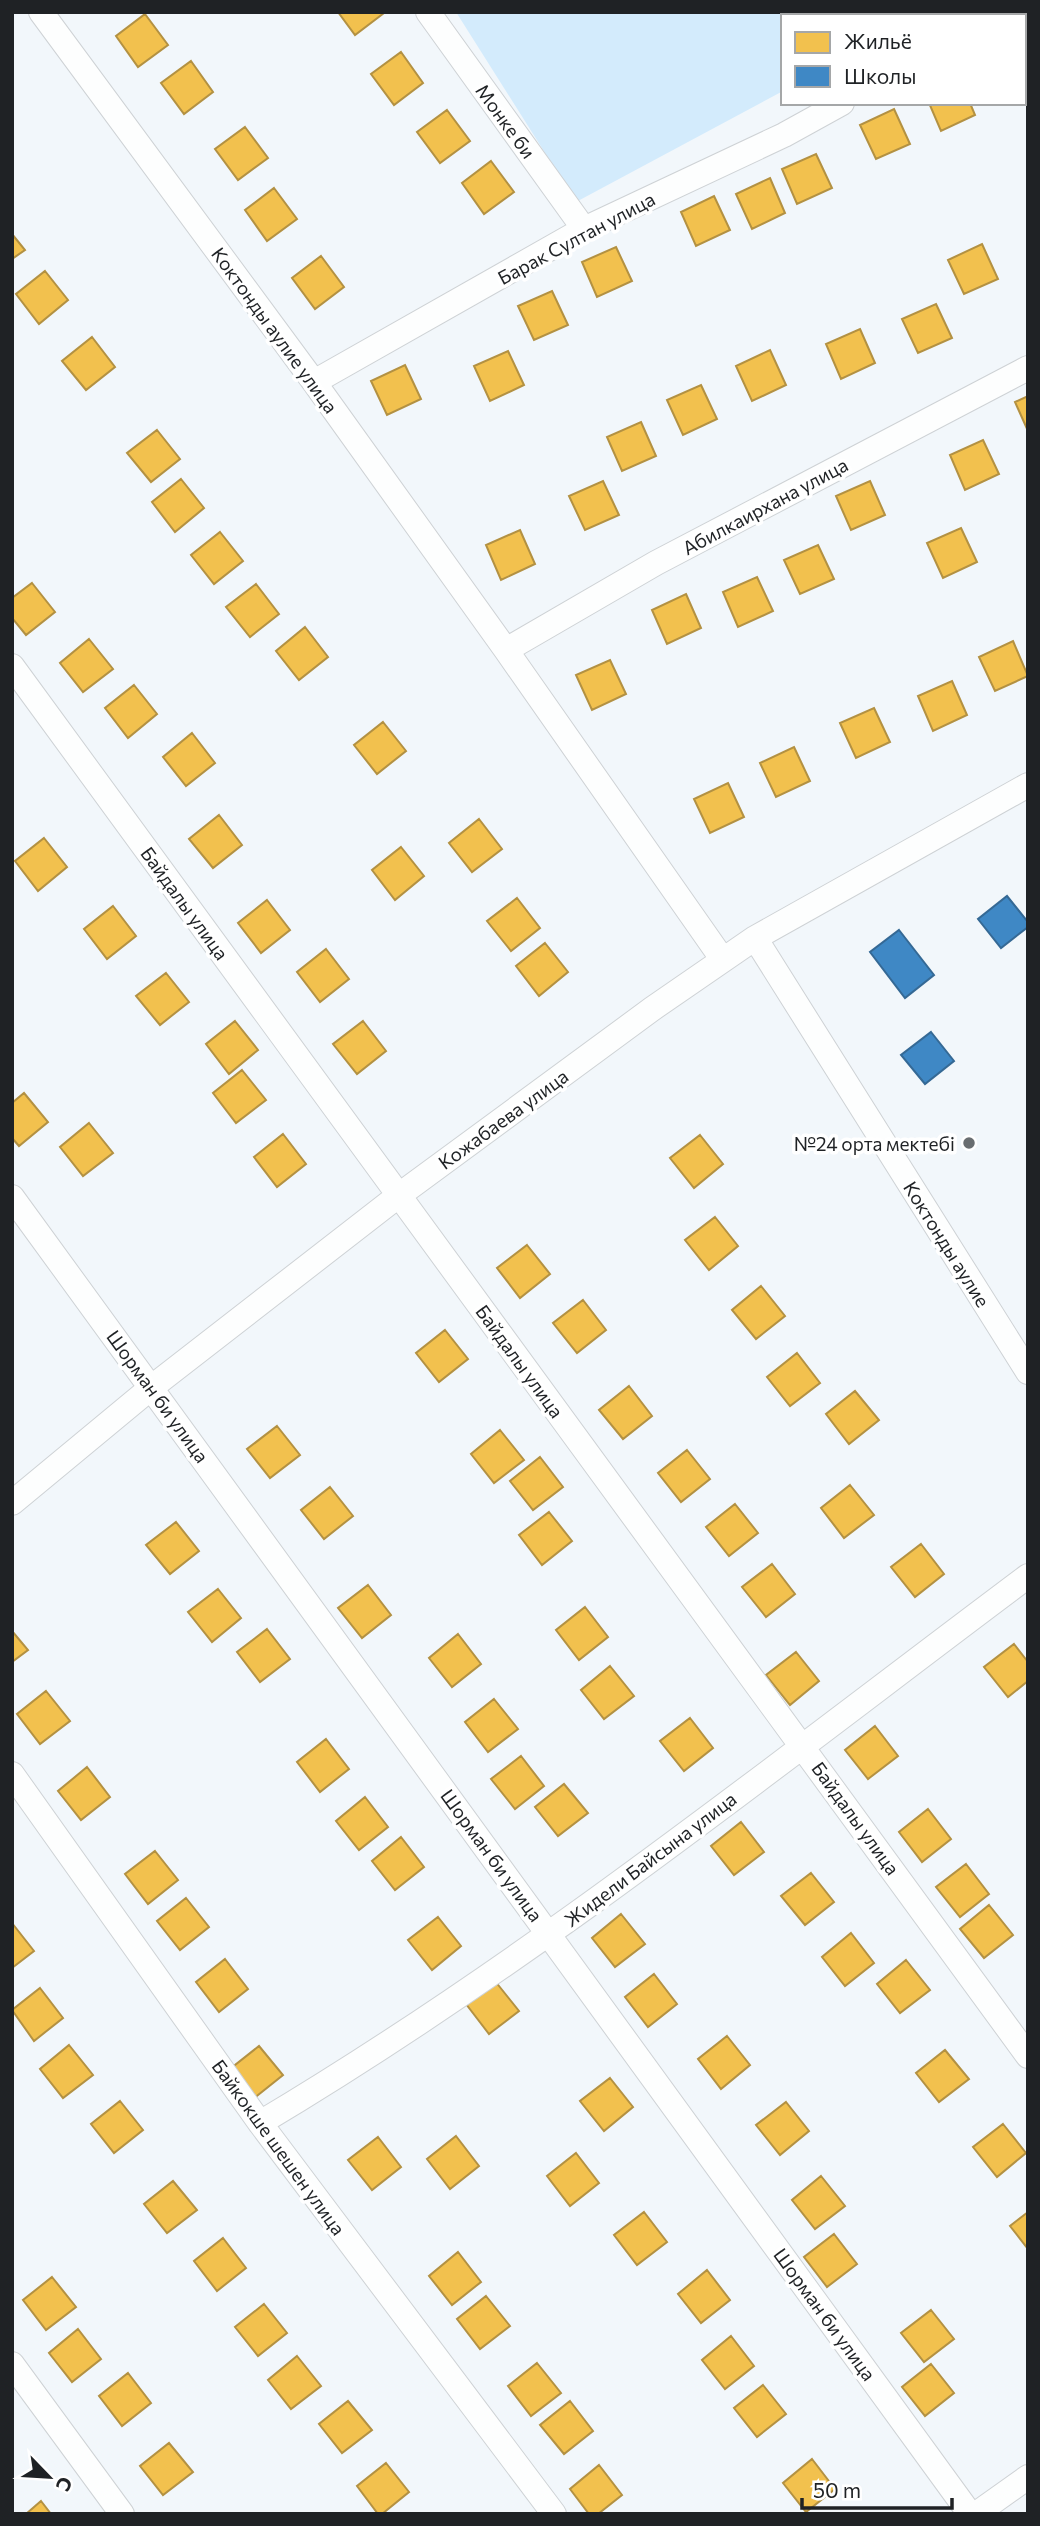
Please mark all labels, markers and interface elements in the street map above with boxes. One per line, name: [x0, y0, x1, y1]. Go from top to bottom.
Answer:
legend: [781, 14, 1026, 105]
text: Жильё: [844, 28, 912, 53]
text: Школы: [844, 63, 916, 88]
street label: Монке би: [471, 79, 541, 163]
street label: Барак Султан улица: [494, 187, 658, 289]
street label: Коктонды аулие улица: [207, 243, 343, 417]
street label: Абилкаирхана улица: [678, 453, 852, 559]
street label: Байдалы улица: [136, 842, 234, 964]
street label: Кожабаева улица: [434, 1064, 572, 1174]
place label: №24 орта мектебі: [794, 1132, 955, 1155]
marker: №24 орта мектебі: [961, 1135, 977, 1151]
street label: Коктонды аулие: [899, 1177, 995, 1311]
street label: Байдалы улица: [471, 1300, 569, 1422]
street label: Шорман би улица: [102, 1325, 214, 1467]
street label: Байдалы улица: [807, 1757, 905, 1879]
street label: Шорман би улица: [436, 1784, 548, 1926]
street label: Жидели Байсына улица: [560, 1787, 740, 1931]
street label: Байкокше шешен улица: [208, 2055, 350, 2239]
street label: Шорман би улица: [769, 2243, 881, 2385]
north arrow: [14, 2442, 84, 2512]
scale bar: [802, 2466, 953, 2510]
text: С: [52, 2474, 78, 2495]
text: 50 m: [813, 2477, 861, 2502]

